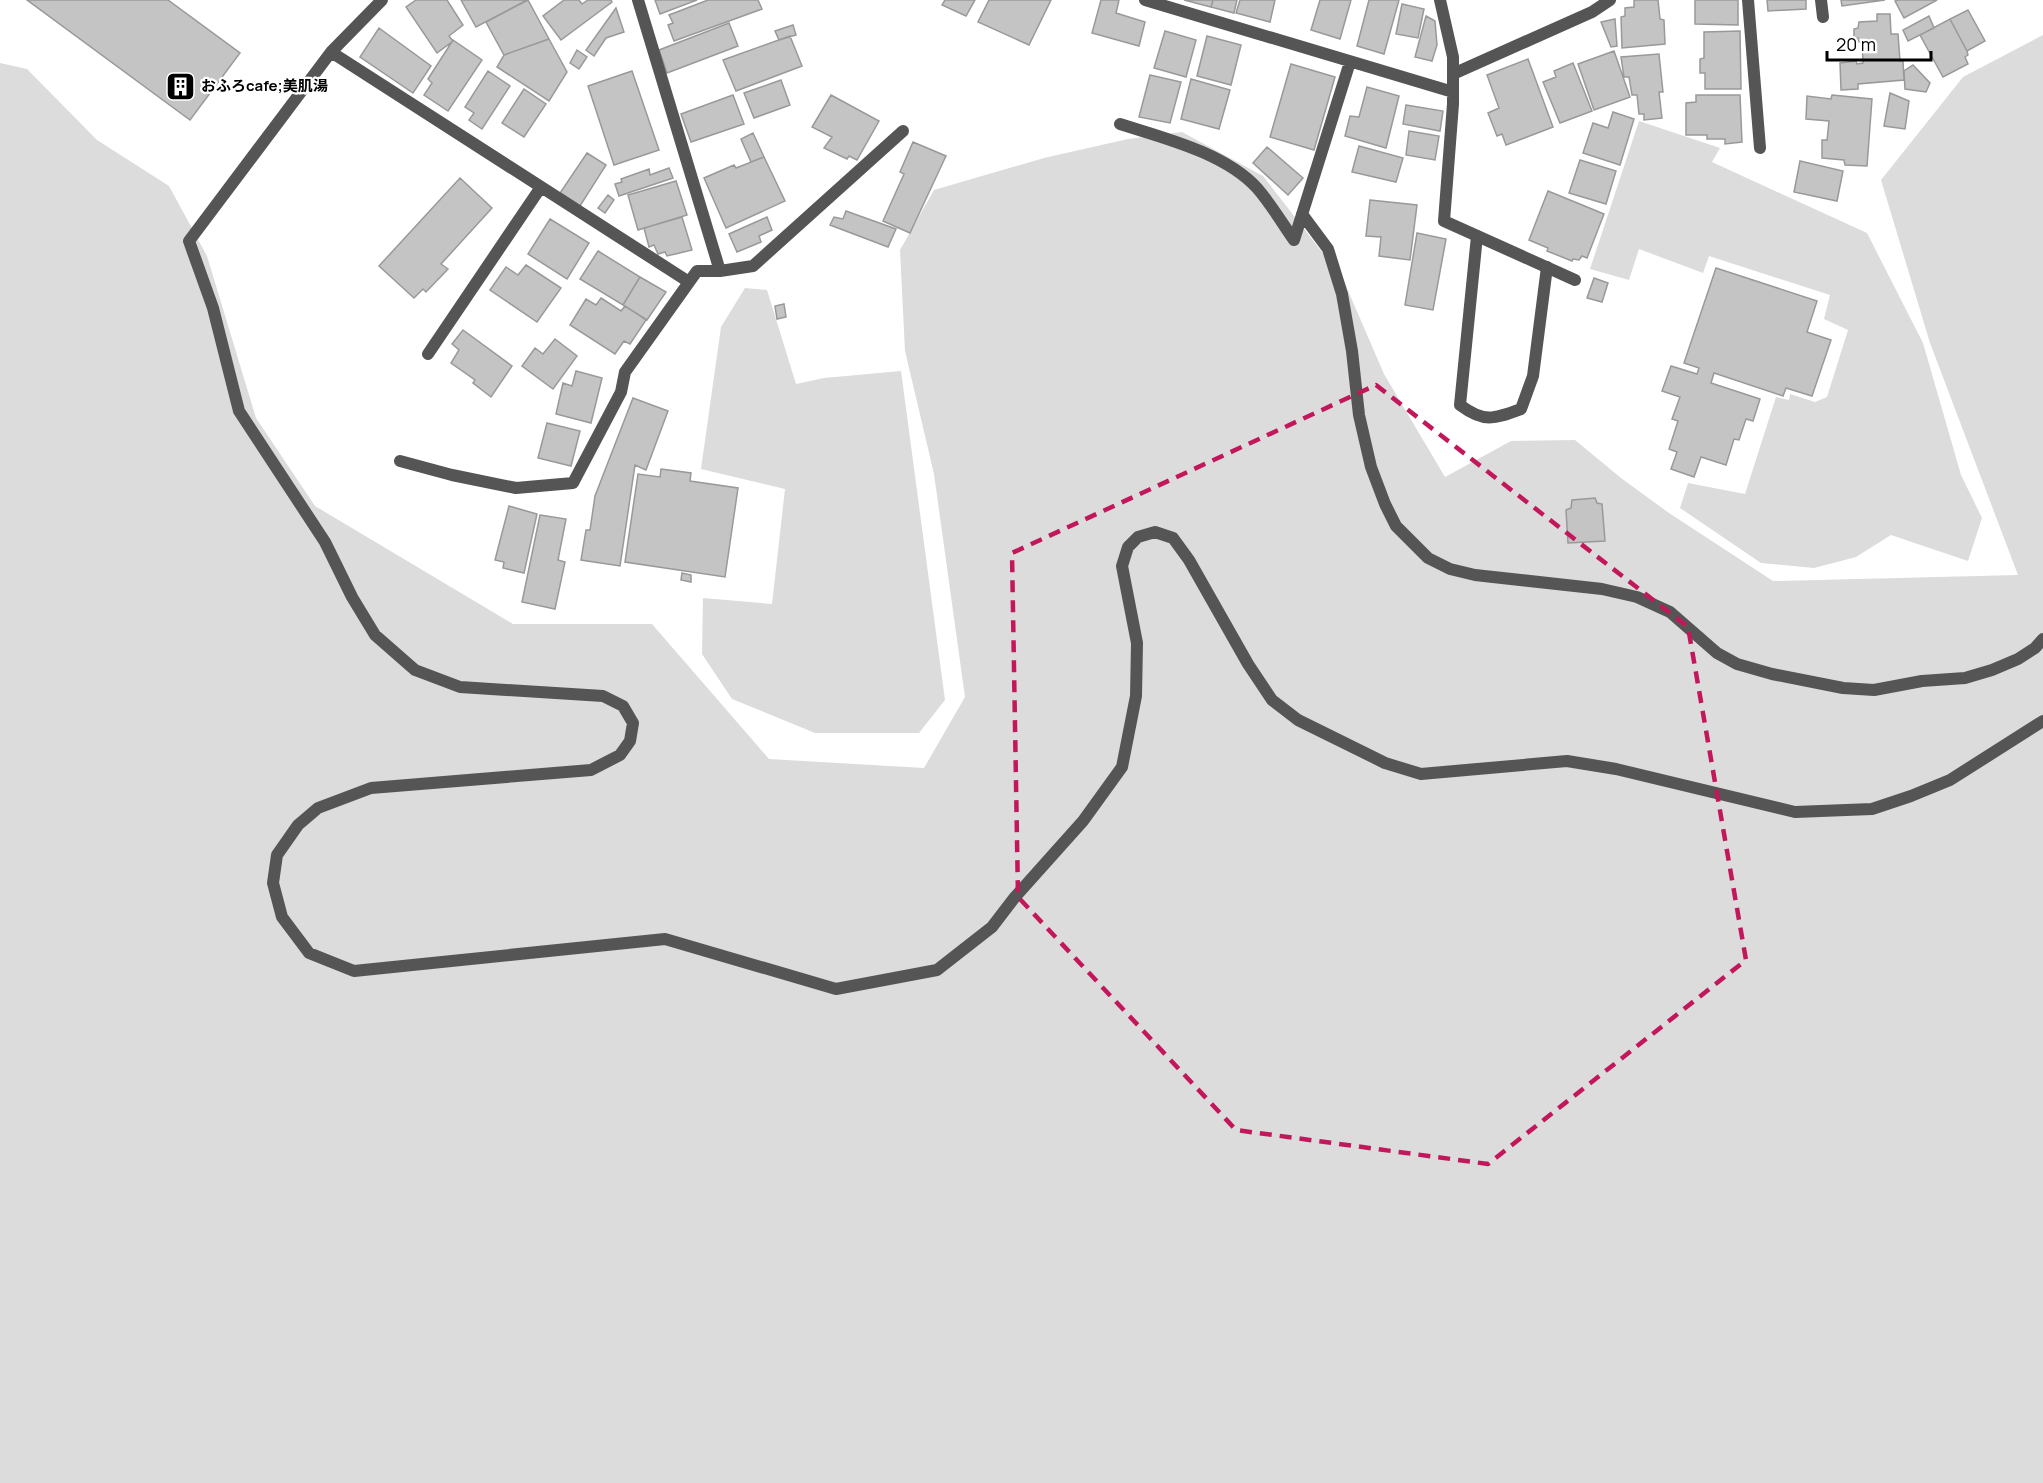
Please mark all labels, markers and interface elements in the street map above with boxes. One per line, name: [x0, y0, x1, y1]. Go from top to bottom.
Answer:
scale bar: [1827, 24, 1930, 62]
text: 20 m: [1836, 32, 1876, 56]
building icon: おふろcafe;美肌湯: [164, 70, 196, 102]
place label: おふろcafe;美肌湯: [201, 75, 328, 96]

